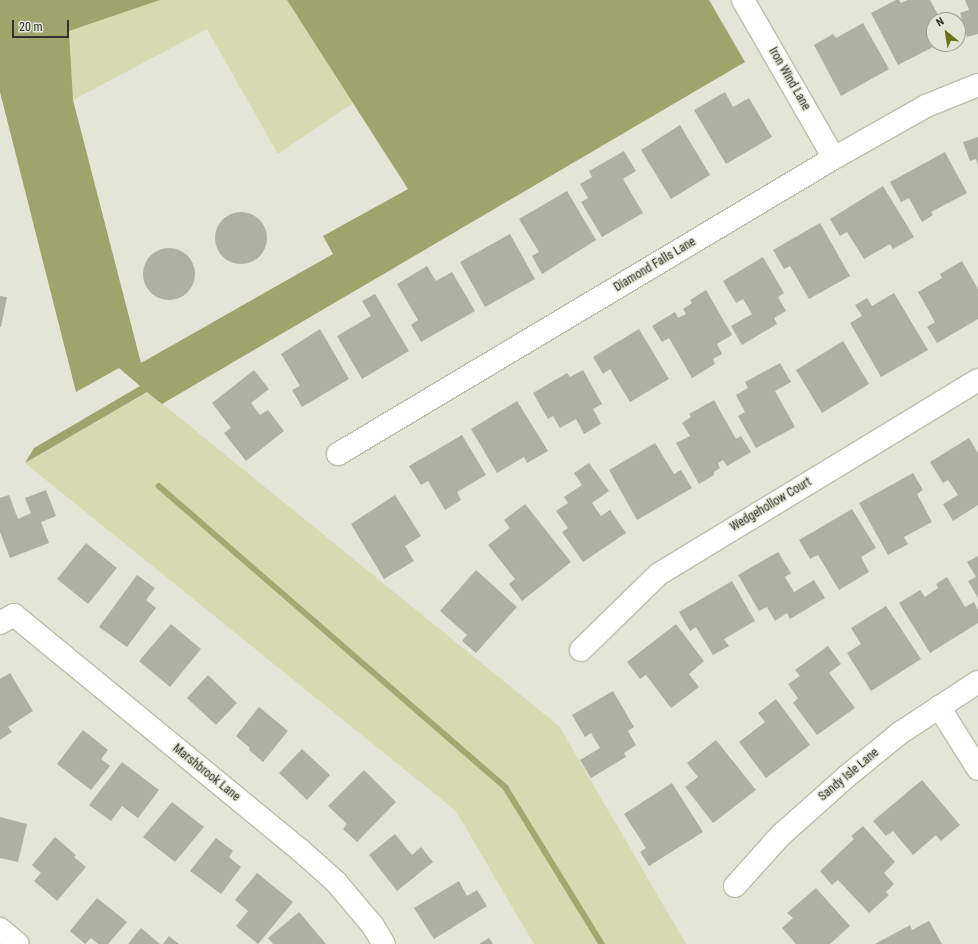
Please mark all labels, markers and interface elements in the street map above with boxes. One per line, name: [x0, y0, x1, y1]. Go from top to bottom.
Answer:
scale bar: [14, 12, 71, 38]
north arrow: [926, 12, 966, 52]
text: N: [934, 15, 946, 29]
text: 20 m: [19, 20, 43, 34]
street label: Iron Wind Lane: [765, 45, 813, 113]
street label: Diamond Falls Lane: [611, 235, 699, 295]
street label: Wedgehollow Court: [728, 475, 814, 535]
street label: Marshbrook Lane: [169, 742, 243, 804]
street label: Sandy Isle Lane: [816, 746, 882, 804]

